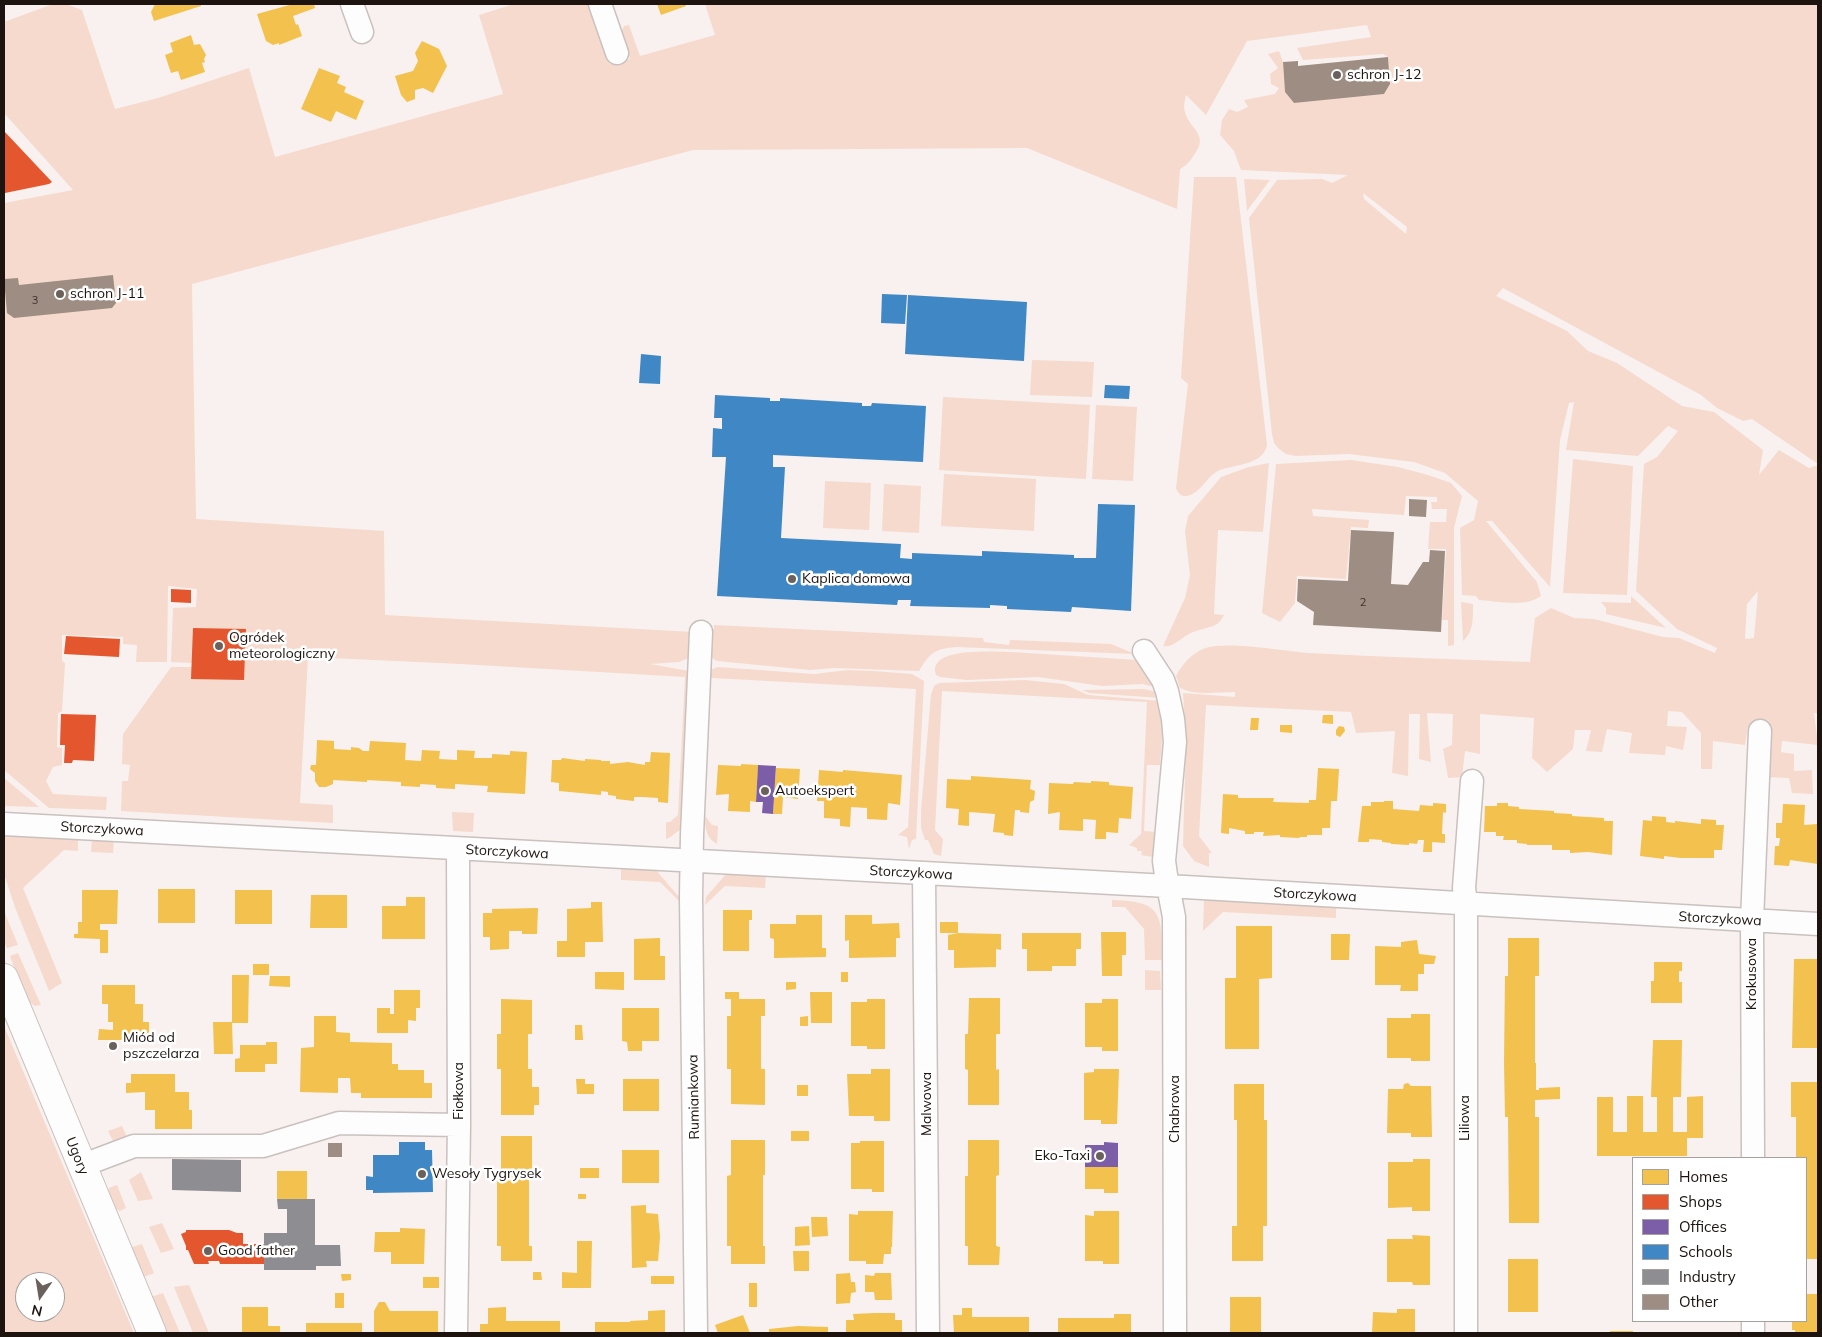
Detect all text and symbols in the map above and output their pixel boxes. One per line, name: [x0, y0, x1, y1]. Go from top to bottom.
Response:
place label: schron J-12: [1347, 67, 1421, 83]
marker: schron J-12: [1331, 69, 1343, 81]
place label: schron J-11: [70, 286, 144, 302]
marker: schron J-11: [54, 288, 66, 300]
house number: 3: [32, 294, 38, 308]
place label: Kaplica domowa: [802, 571, 910, 587]
marker: Kaplica domowa: [786, 573, 798, 585]
house number: 2: [1360, 596, 1366, 610]
place label: Ogródek meteorologiczny: [229, 630, 335, 662]
marker: Ogródek meteorologiczny: [213, 640, 225, 652]
place label: Autoekspert: [775, 783, 854, 799]
marker: Autoekspert: [759, 785, 771, 797]
street label: Storczykowa: [60, 818, 144, 840]
street label: Storczykowa: [465, 841, 549, 863]
street label: Storczykowa: [869, 862, 953, 884]
street label: Storczykowa: [1273, 884, 1357, 906]
street label: Storczykowa: [1678, 908, 1762, 930]
street label: Krokusowa: [1744, 938, 1760, 1010]
place label: Miód od pszczelarza: [123, 1030, 200, 1062]
marker: Miód od pszczelarza: [107, 1040, 119, 1052]
street label: Rumiankowa: [685, 1054, 703, 1140]
street label: Fiołkowa: [451, 1062, 467, 1120]
street label: Malwowa: [919, 1072, 935, 1136]
street label: Chabrowa: [1167, 1075, 1183, 1143]
street label: Liliowa: [1457, 1095, 1473, 1141]
street label: Ugory: [62, 1134, 92, 1178]
place label: Eko-Taxi: [1035, 1148, 1090, 1164]
marker: Eko-Taxi: [1094, 1150, 1106, 1162]
legend: [1632, 1157, 1807, 1322]
place label: Wesoły Tygrysek: [432, 1166, 542, 1182]
text: Homes: [1679, 1167, 1728, 1186]
marker: Wesoły Tygrysek: [416, 1168, 428, 1180]
text: Shops: [1679, 1192, 1722, 1211]
text: Offices: [1679, 1217, 1727, 1236]
text: Schools: [1679, 1242, 1733, 1261]
place label: Good father: [218, 1243, 295, 1259]
marker: Good father: [202, 1245, 214, 1257]
text: Industry: [1679, 1267, 1736, 1286]
north arrow: [15, 1272, 65, 1322]
text: Other: [1679, 1292, 1718, 1311]
text: N: [30, 1301, 44, 1321]

